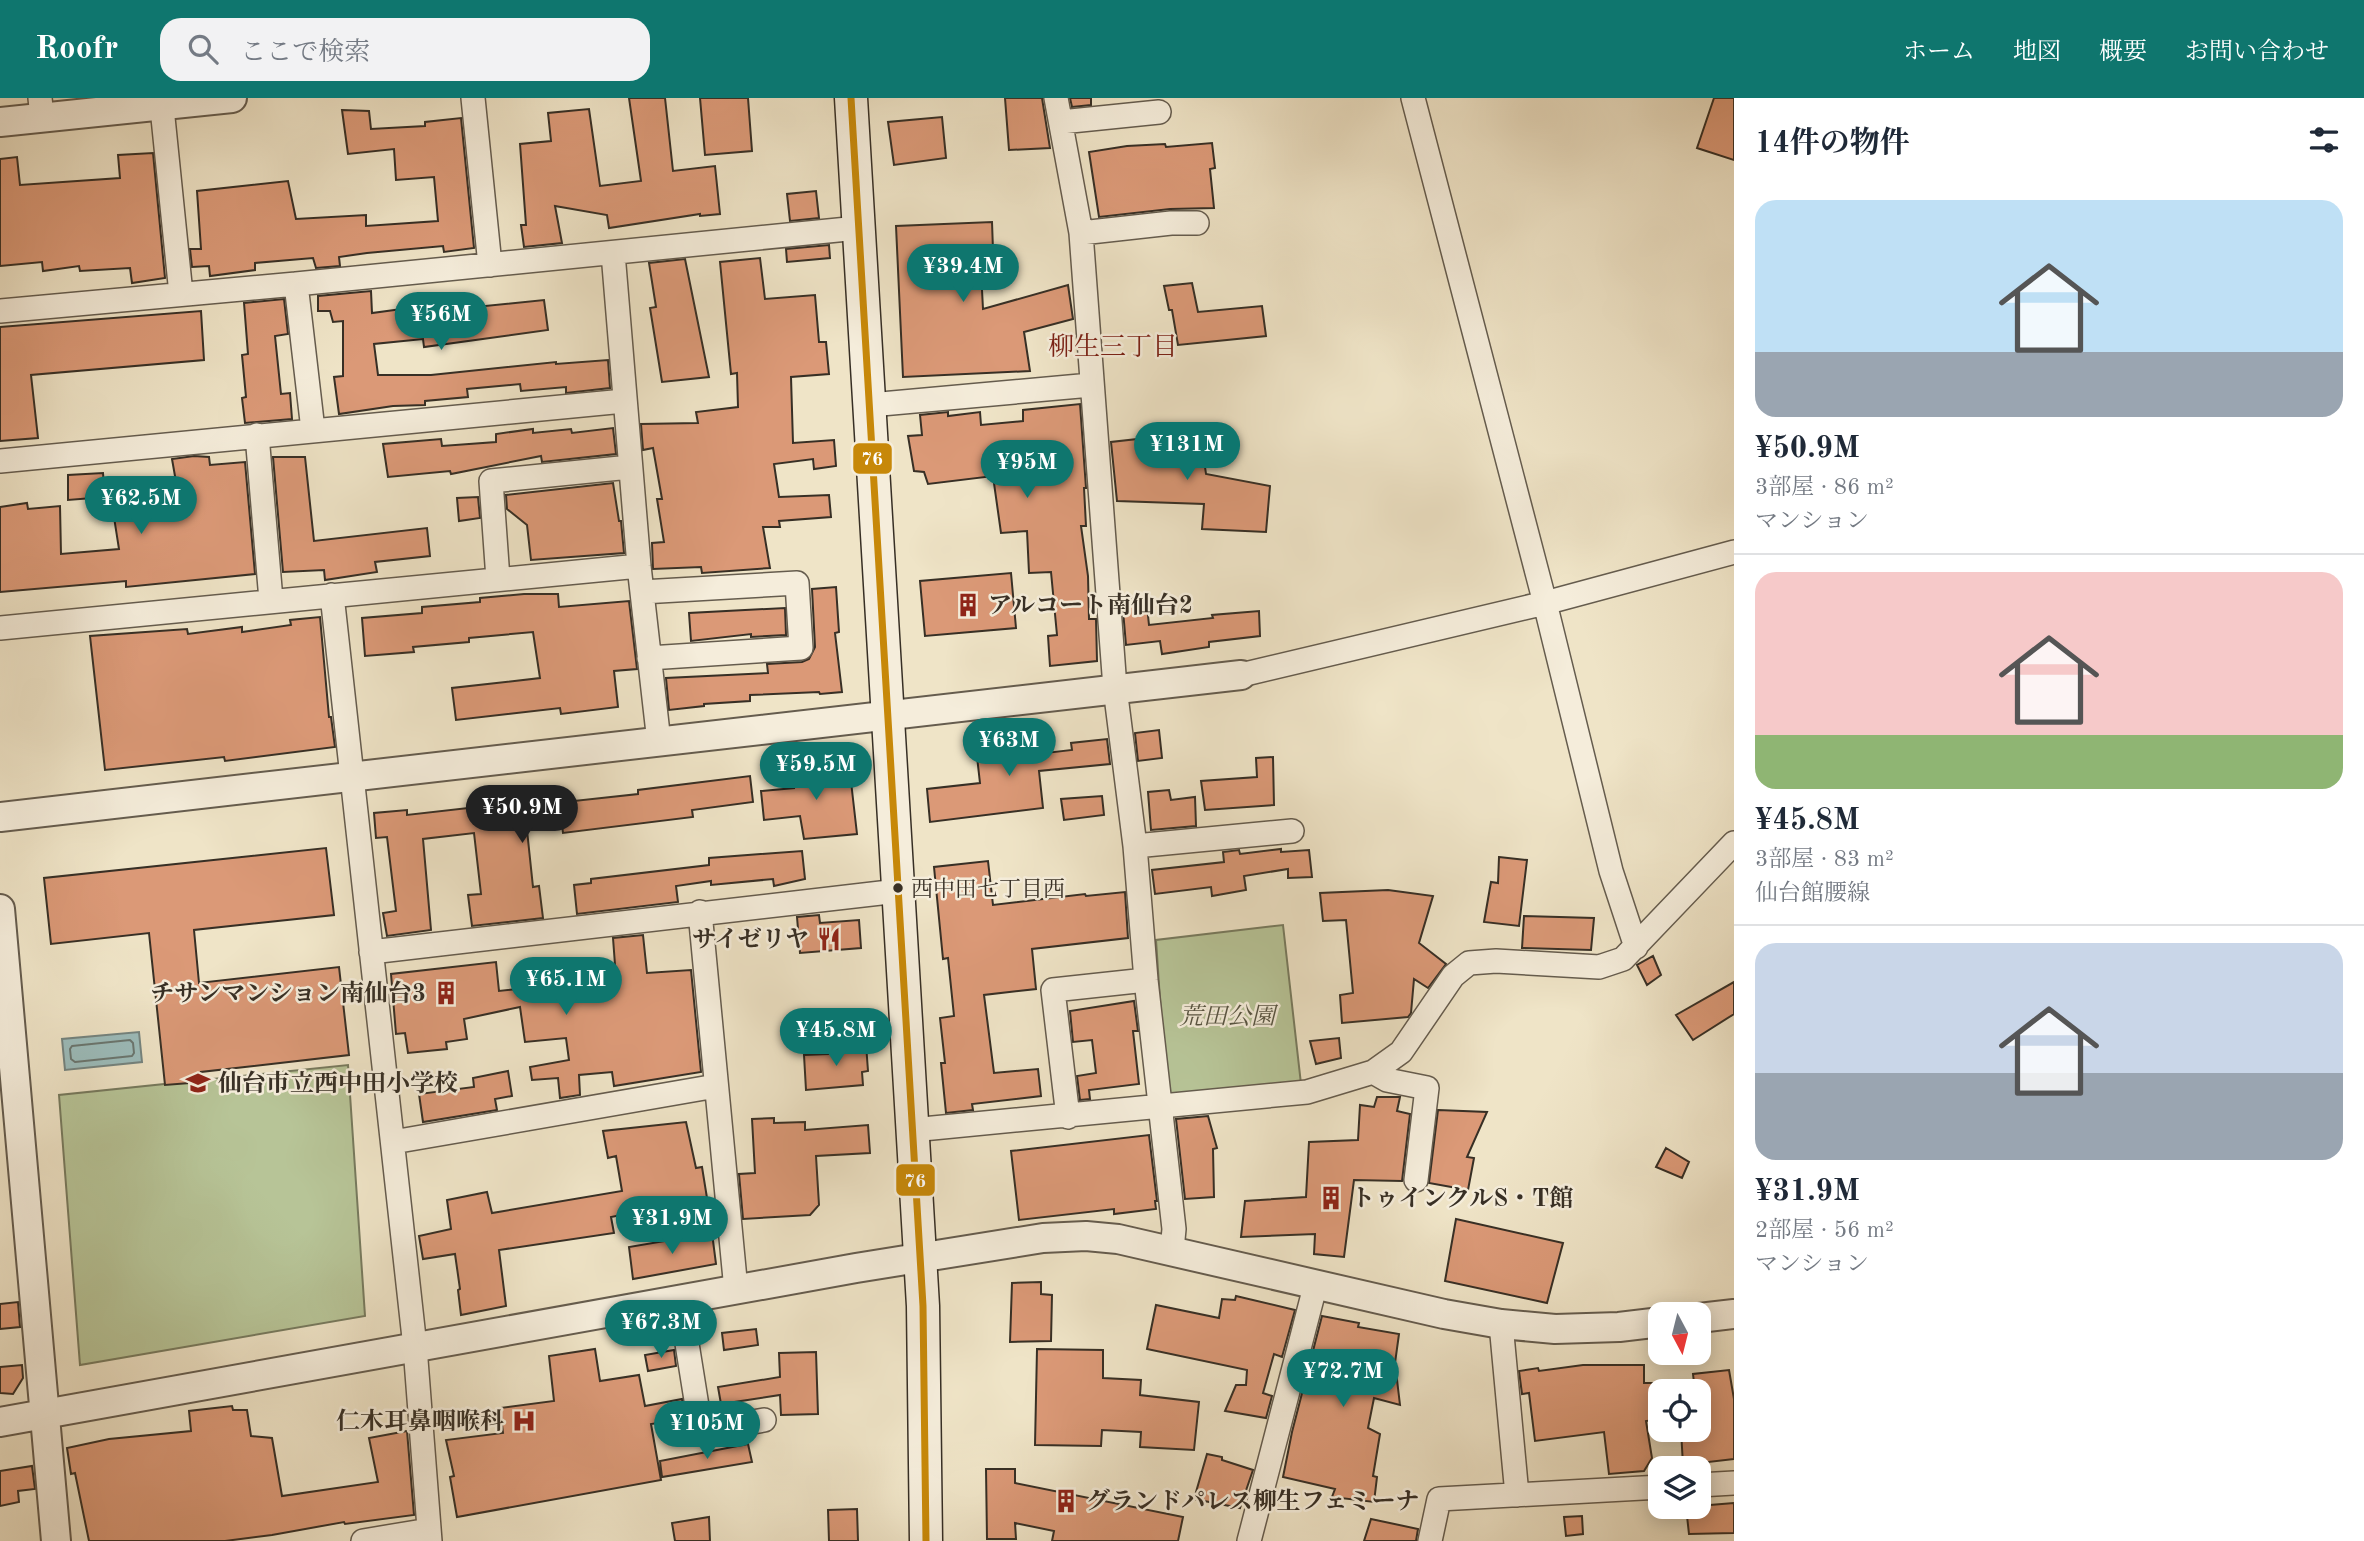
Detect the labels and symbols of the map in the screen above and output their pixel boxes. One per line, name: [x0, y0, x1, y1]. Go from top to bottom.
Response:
pin: ¥39.4M: [906, 244, 1020, 304]
pin: ¥56M: [400, 292, 482, 352]
district label: 柳生三丁目: [1048, 333, 1178, 361]
pin: ¥131M: [1138, 422, 1236, 482]
pin: ¥95M: [986, 440, 1068, 500]
line badge: 76: [852, 442, 893, 475]
text: 76: [861, 451, 883, 470]
pin: ¥62.5M: [84, 476, 198, 536]
building icon: アルコート南仙台2: [954, 591, 982, 619]
place label: アルコート南仙台2: [988, 592, 1193, 619]
pin: ¥63M: [968, 718, 1050, 778]
pin: ¥59.5M: [759, 742, 873, 802]
pin: ¥50.9M: [465, 786, 579, 845]
place label: 西中田七丁目西: [911, 877, 1065, 901]
marker: 西中田七丁目西: [891, 881, 905, 895]
restaurant icon: サイゼリヤ: [815, 925, 843, 953]
place label: サイゼリヤ: [692, 927, 809, 953]
pin: ¥65.1M: [509, 958, 623, 1017]
building icon: チサンマンション南仙台3: [432, 979, 460, 1007]
place label: チサンマンション南仙台3: [150, 980, 426, 1007]
park label: 荒田公園: [1179, 1003, 1279, 1030]
pin: ¥45.8M: [779, 1009, 893, 1068]
school or university icon: 仙台市立西中田小学校: [184, 1069, 212, 1097]
place label: 仙台市立西中田小学校: [218, 1070, 458, 1097]
line badge: 76: [895, 1163, 936, 1197]
text: 76: [904, 1173, 926, 1192]
building icon: トゥインクルS・T館: [1317, 1184, 1345, 1212]
place label: トゥインクルS・T館: [1351, 1185, 1573, 1212]
pin: ¥31.9M: [615, 1196, 729, 1256]
pin: ¥67.3M: [604, 1300, 718, 1360]
north arrow: [1648, 1302, 1712, 1365]
pin: ¥72.7M: [1286, 1350, 1400, 1409]
pin: ¥105M: [658, 1402, 756, 1461]
hospital icon: 仁木耳鼻咽喉科: [510, 1407, 538, 1435]
place label: 仁木耳鼻咽喉科: [336, 1408, 504, 1435]
building icon: グランドパレス柳生フェミーナ: [1052, 1487, 1080, 1515]
place label: グランドパレス柳生フェミーナ: [1086, 1488, 1420, 1515]

